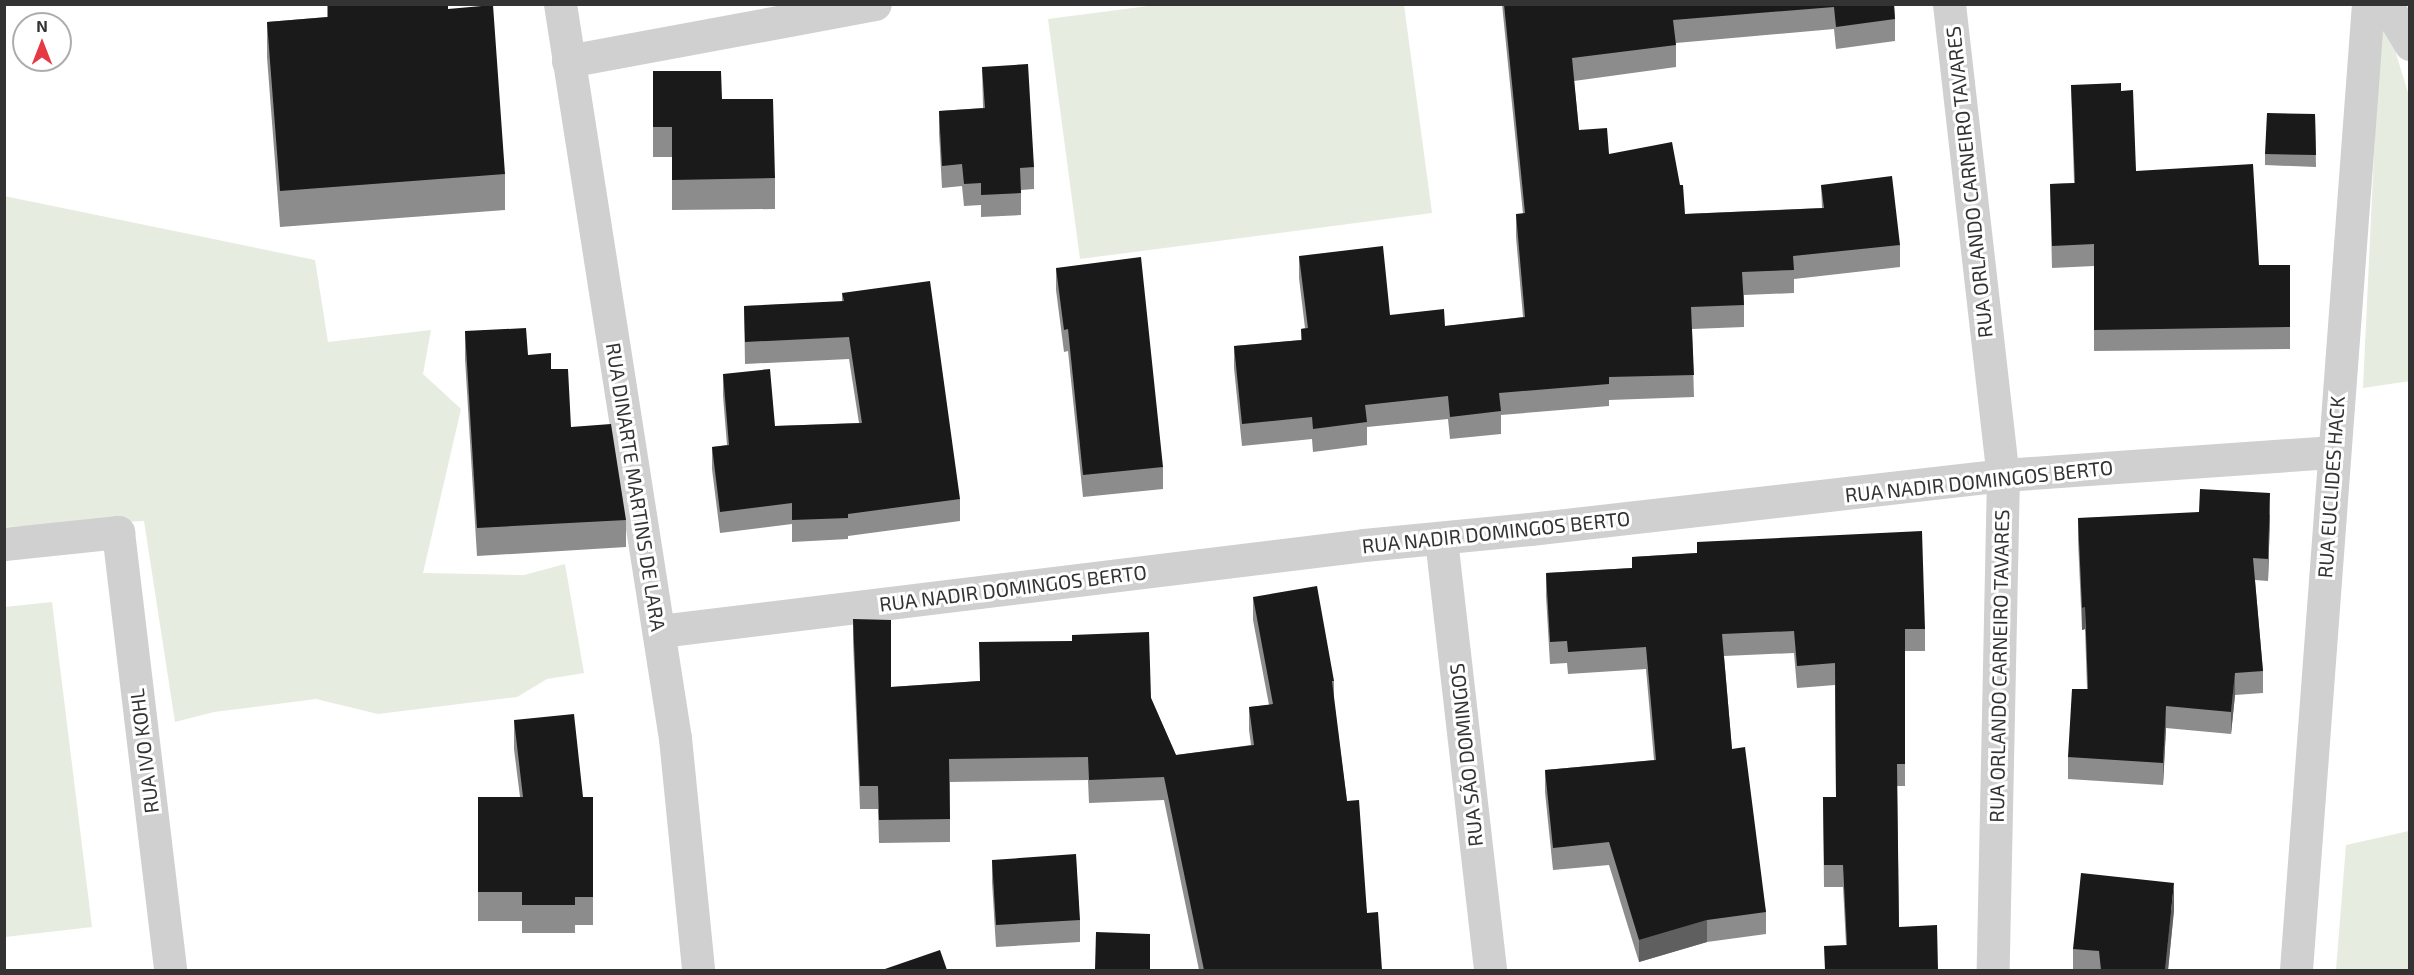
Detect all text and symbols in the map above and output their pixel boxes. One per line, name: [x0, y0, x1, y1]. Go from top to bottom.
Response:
north arrow: [12, 12, 72, 72]
text: N: [36, 16, 48, 35]
street label: RUA ORLANDO CARNEIRO TAVARES: [1941, 25, 1997, 339]
street label: RUA DINARTE MARTINS DE LARA: [601, 341, 671, 633]
street label: RUA EUCLIDES HACK: [2313, 395, 2349, 579]
street label: RUA NADIR DOMINGOS BERTO: [1844, 455, 2114, 507]
street label: RUA NADIR DOMINGOS BERTO: [1361, 506, 1631, 558]
street label: RUA ORLANDO CARNEIRO TAVARES: [1984, 509, 2014, 823]
street label: RUA NADIR DOMINGOS BERTO: [878, 560, 1148, 616]
street label: RUA SÃO DOMINGOS: [1444, 662, 1488, 848]
street label: RUA IVO KOHL: [124, 687, 164, 815]

